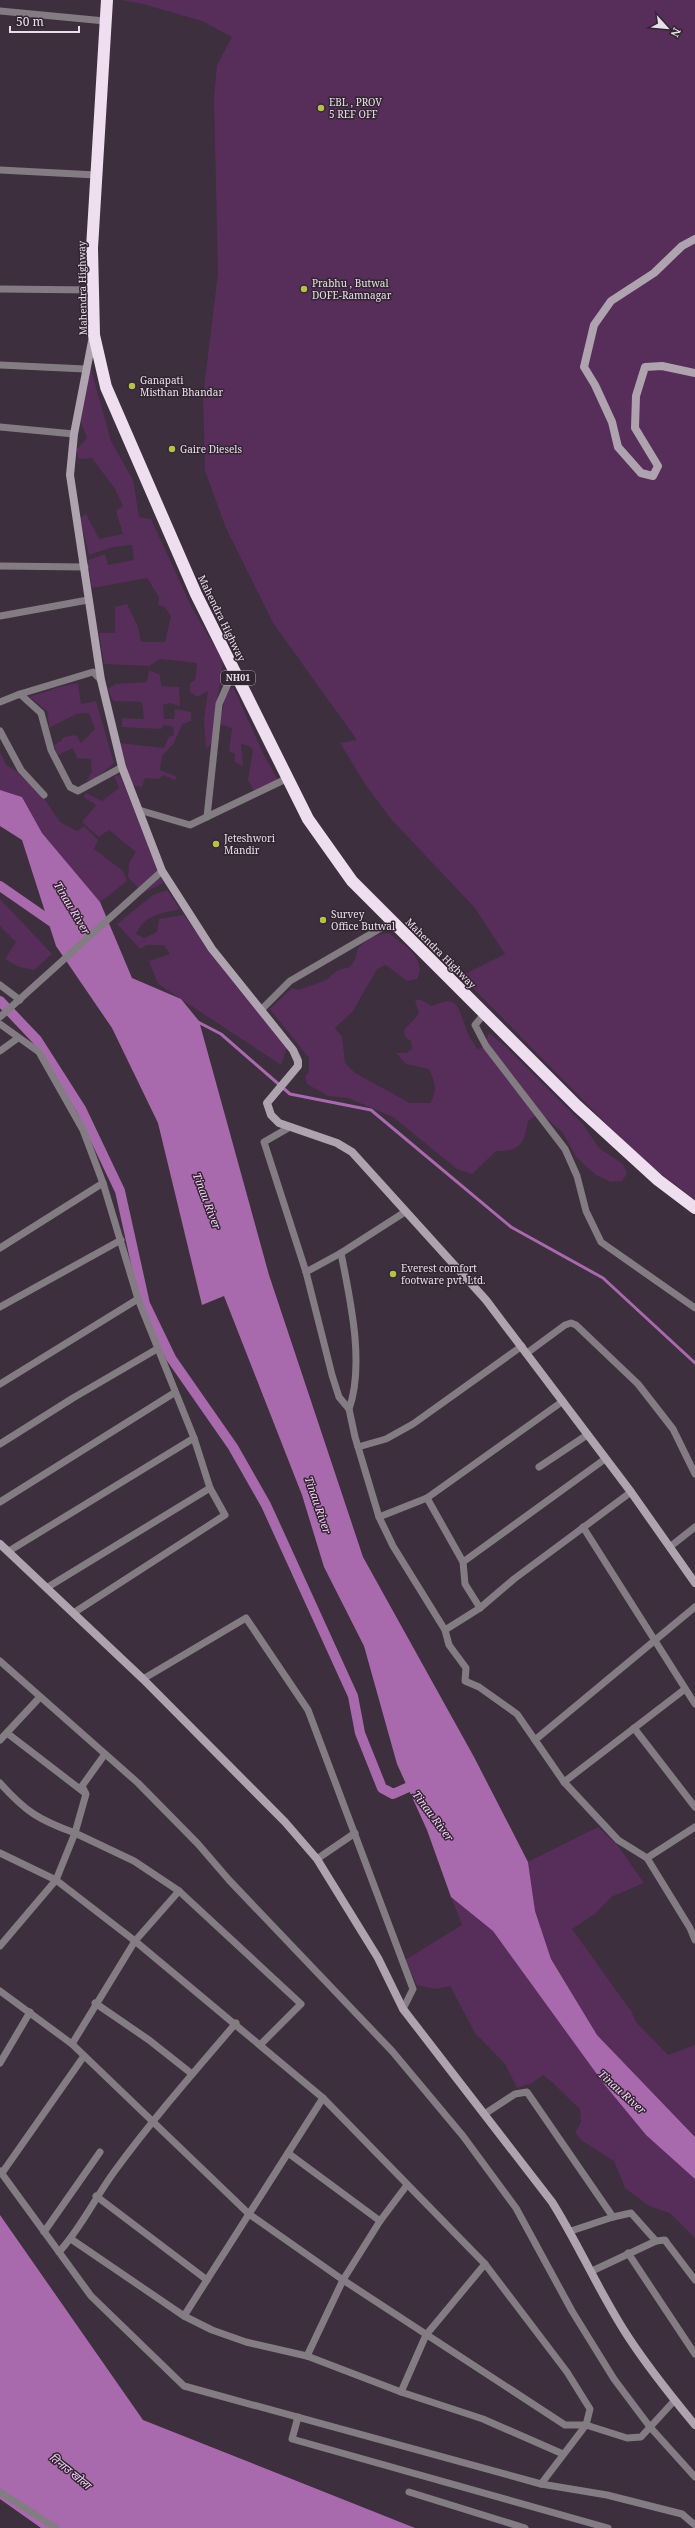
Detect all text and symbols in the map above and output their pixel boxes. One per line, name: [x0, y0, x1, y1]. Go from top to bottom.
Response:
scale bar: [10, 8, 79, 34]
north arrow: [647, 8, 687, 48]
text: 50 m: [16, 13, 44, 30]
text: N: [668, 25, 685, 40]
place label: EBL , PROV 5 REF OFF: [329, 95, 382, 121]
marker: EBL , PROV 5 REF OFF: [316, 103, 326, 113]
street label: Mahendra Highway: [74, 240, 90, 335]
place label: Prabhu , Butwal DOFE-Ramnagar: [312, 276, 392, 302]
marker: Prabhu , Butwal DOFE-Ramnagar: [299, 284, 309, 294]
place label: Ganapati Misthan Bhandar: [140, 373, 223, 399]
marker: Ganapati Misthan Bhandar: [127, 381, 137, 391]
place label: Gaire Diesels: [180, 442, 242, 456]
marker: Gaire Diesels: [167, 444, 177, 454]
street label: Mahendra Highway: [195, 572, 249, 664]
road number: NH01: [221, 671, 255, 685]
place label: Jeteshwori Mandir: [223, 831, 276, 857]
marker: Jeteshwori Mandir: [211, 839, 221, 849]
water label: Tinau River: [51, 878, 95, 938]
place label: Survey Office Butwal: [331, 907, 395, 933]
marker: Survey Office Butwal: [318, 915, 328, 925]
street label: Mahendra Highway: [403, 915, 480, 992]
water label: Tinau River: [190, 1170, 225, 1232]
place label: Everest comfort footware pvt. Ltd.: [401, 1261, 486, 1287]
marker: Everest comfort footware pvt. Ltd.: [388, 1269, 398, 1279]
water label: Tinau River: [302, 1474, 336, 1536]
water label: Tinau River: [409, 1787, 458, 1845]
water label: Tinau River: [595, 2066, 650, 2118]
water label: तिनाउ खोला: [47, 2449, 96, 2493]

